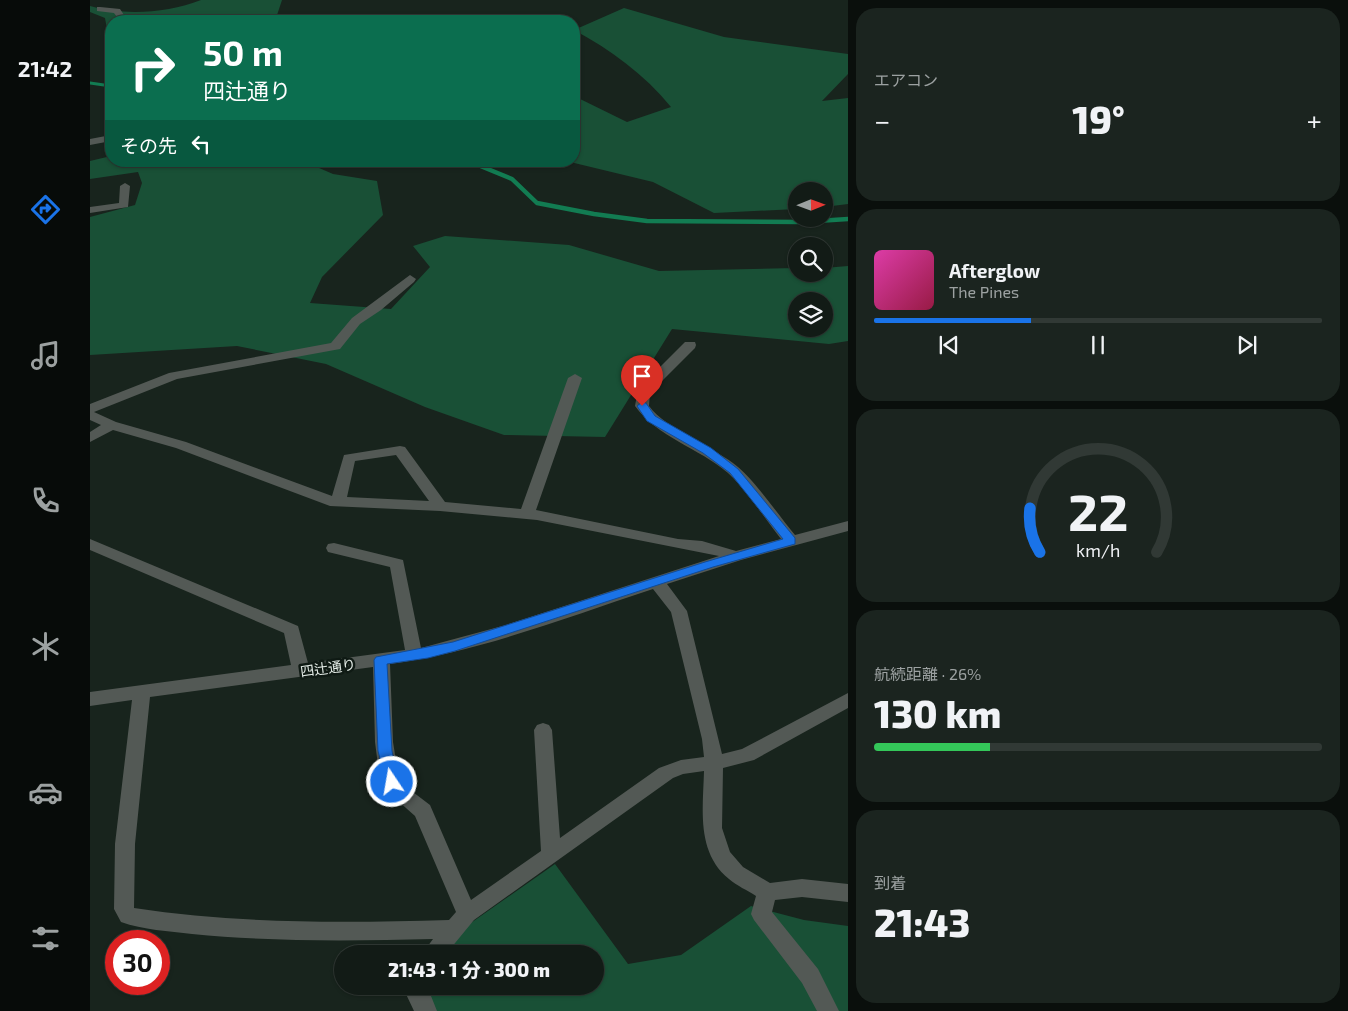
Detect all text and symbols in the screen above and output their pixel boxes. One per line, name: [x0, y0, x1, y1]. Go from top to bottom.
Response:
text: 50 m: [203, 31, 283, 73]
icon: right: [120, 35, 185, 100]
text: 21:42: [18, 55, 72, 81]
text: エアコン: [874, 70, 938, 89]
text: 四辻通り: [203, 77, 291, 103]
text: 19°: [1072, 96, 1125, 142]
text: −: [874, 103, 890, 137]
text: +: [1307, 103, 1322, 137]
icon: left: [187, 130, 215, 158]
text: その先: [120, 134, 177, 157]
north arrow: [788, 182, 832, 228]
map controls: [788, 182, 833, 337]
icon: directions: [28, 192, 63, 227]
button: search: [788, 237, 833, 282]
text: Afterglow: [949, 259, 1040, 282]
text: The Pines: [949, 282, 1019, 301]
button: layers: [788, 292, 833, 337]
icon: previous: [935, 331, 963, 359]
icon: pause: [1084, 331, 1112, 359]
icon: next: [1233, 331, 1261, 359]
icon: music: [28, 338, 63, 373]
pin: [621, 355, 663, 406]
icon: arrive: [628, 362, 656, 390]
text: 22: [1068, 479, 1128, 541]
icon: phone: [28, 483, 63, 518]
text: km/h: [1076, 539, 1120, 561]
icon: climate: [28, 629, 63, 664]
street label: 四辻通り: [299, 655, 357, 680]
text: 航続距離 · 26%: [874, 664, 981, 683]
text: 130 km: [874, 690, 1001, 736]
position arrow: [365, 755, 417, 807]
icon: car: [28, 775, 63, 810]
text: 到着: [874, 873, 906, 892]
text: 21:43: [874, 899, 970, 945]
icon: filters: [28, 921, 63, 956]
speed limit sign: 30: [105, 930, 170, 995]
text: 21:43 · 1 分 · 300 m: [388, 958, 550, 981]

